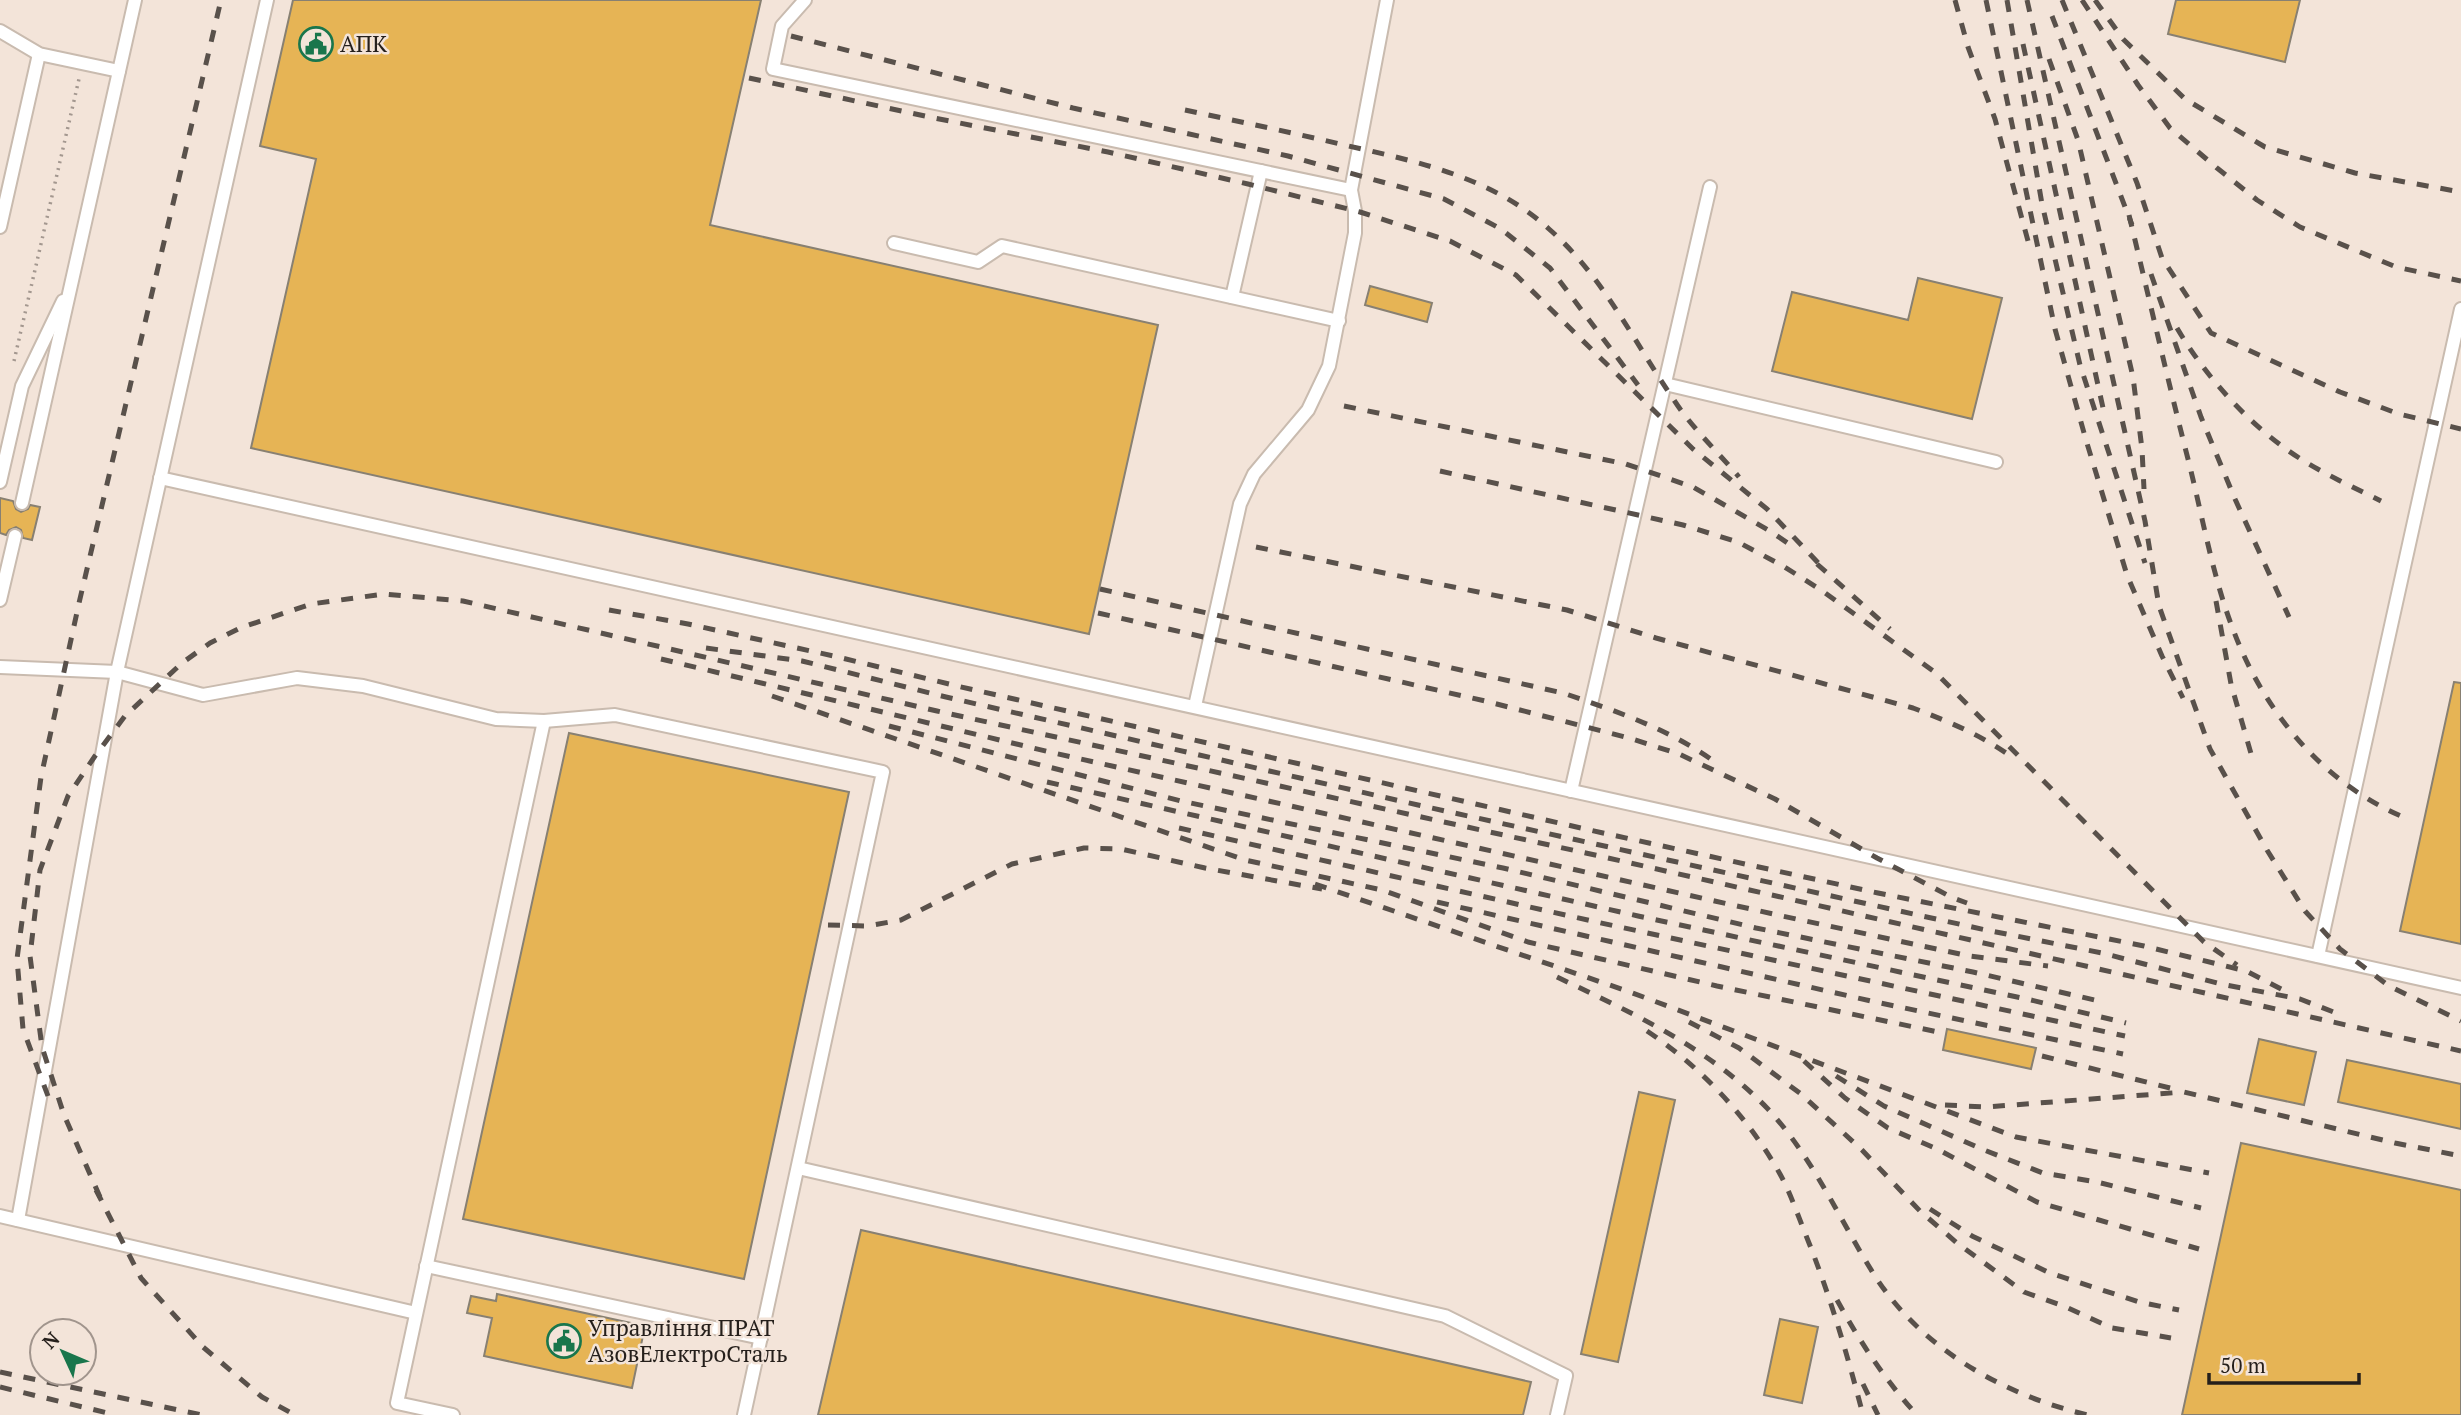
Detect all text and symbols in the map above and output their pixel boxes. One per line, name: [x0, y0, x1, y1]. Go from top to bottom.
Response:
public building icon: АПК: [297, 25, 335, 63]
place label: АПК: [340, 28, 387, 59]
place label: Управління ПРАТ АзовЕлектроСталь: [588, 1312, 788, 1369]
north arrow: [28, 1317, 98, 1387]
public building icon: Управління ПРАТ АзовЕлектроСталь: [545, 1322, 583, 1360]
text: N: [36, 1326, 65, 1354]
scale bar: [2209, 1342, 2360, 1386]
text: 50 m: [2220, 1351, 2266, 1379]

